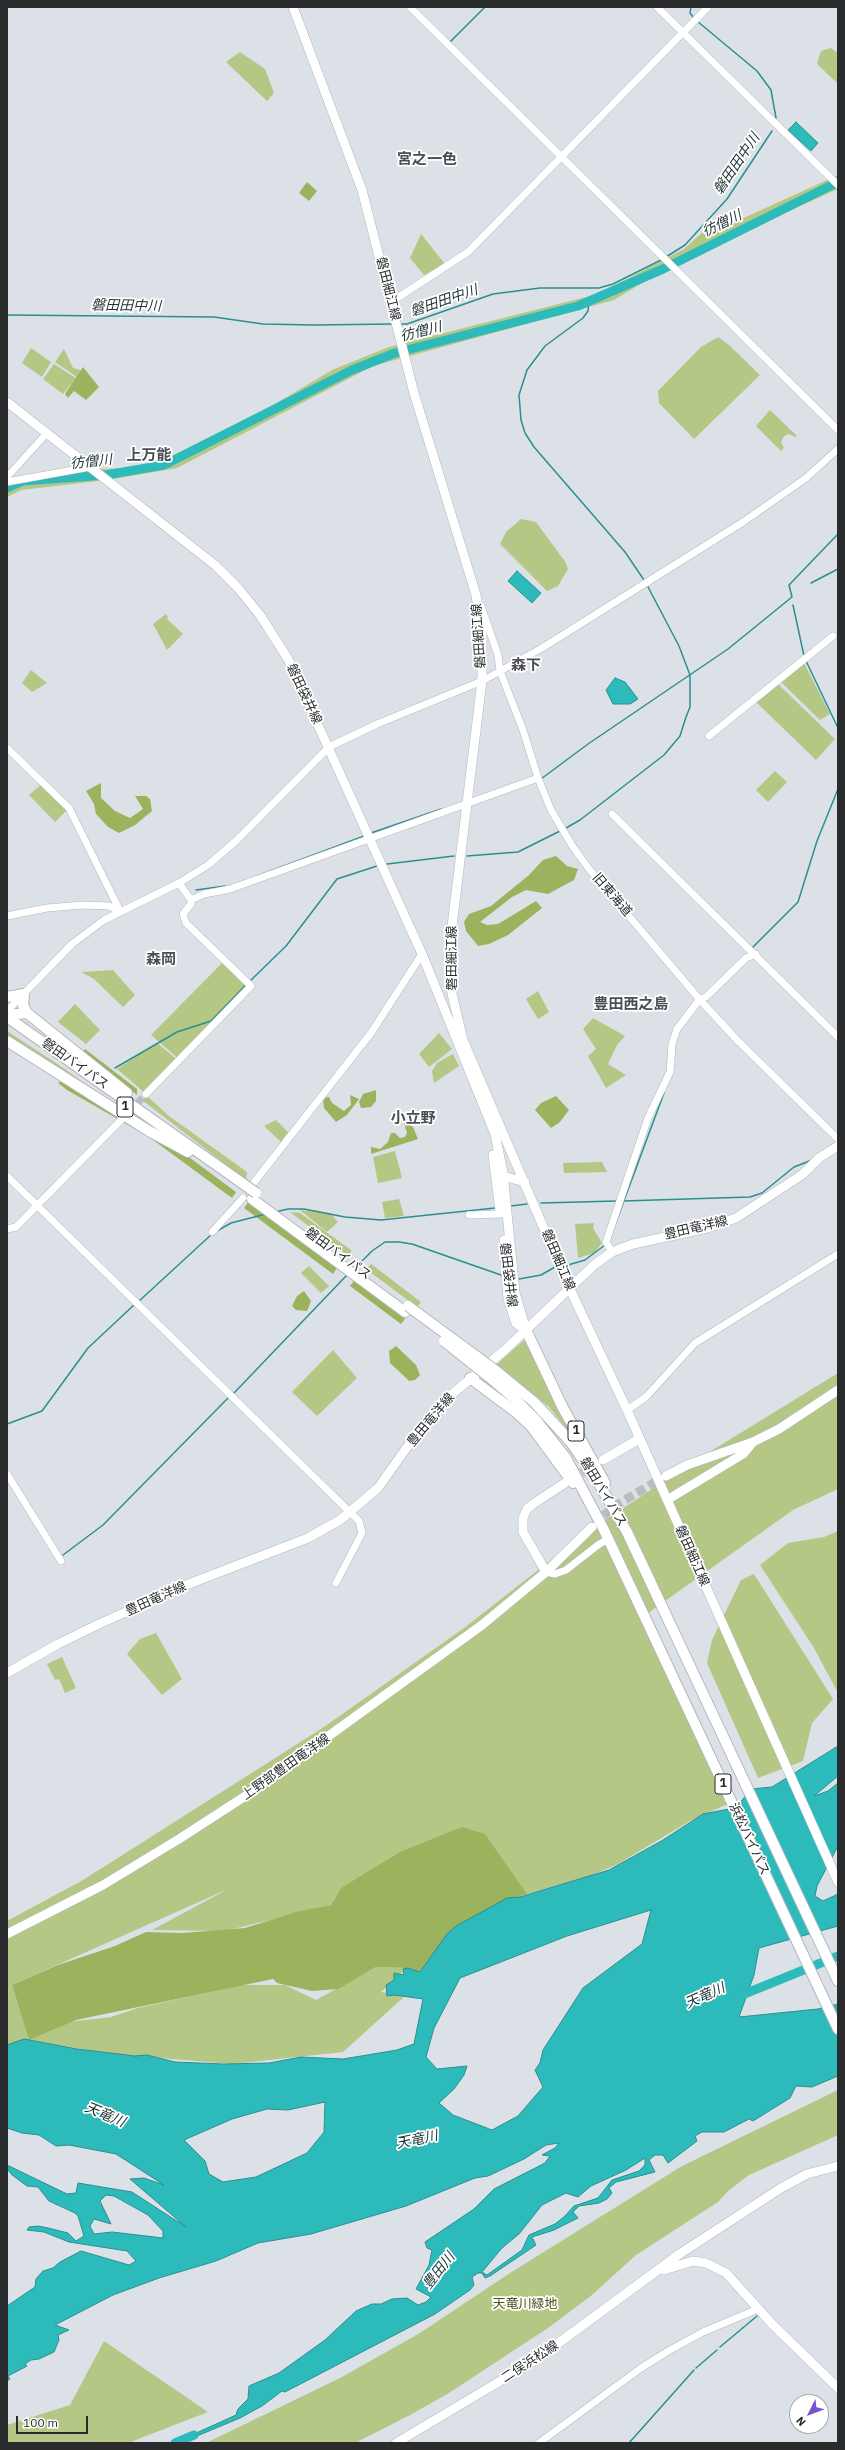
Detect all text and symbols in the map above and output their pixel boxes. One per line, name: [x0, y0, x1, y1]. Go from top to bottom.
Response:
water label: 磐田田中川: [710, 130, 764, 198]
district label: 宮之一色: [397, 151, 457, 169]
water label: 彷僧川: [699, 207, 745, 241]
street label: 磐田細江線: [373, 256, 403, 322]
water label: 磐田田中川: [408, 282, 480, 320]
water label: 磐田田中川: [91, 297, 161, 315]
water label: 彷僧川: [399, 319, 443, 345]
district label: 上万能: [127, 447, 171, 465]
water label: 彷僧川: [69, 451, 113, 473]
street label: 磐田細江線: [469, 603, 489, 669]
district label: 森下: [511, 657, 541, 675]
street label: 磐田袋井線: [283, 661, 325, 727]
street label: 旧東海道: [589, 870, 635, 920]
street label: 磐田細江線: [444, 926, 460, 990]
district label: 森岡: [146, 951, 176, 969]
district label: 豊田西之島: [594, 996, 668, 1014]
street label: 磐田バイパス: [39, 1035, 111, 1093]
road number: 1: [117, 1097, 133, 1117]
district label: 小立野: [391, 1110, 435, 1128]
street label: 豊田竜洋線: [663, 1213, 729, 1243]
street label: 磐田バイパス: [302, 1225, 374, 1283]
street label: 磐田細江線: [538, 1227, 578, 1293]
street label: 磐田袋井線: [496, 1242, 520, 1308]
street label: 豊田竜洋線: [404, 1390, 458, 1450]
road number: 1: [568, 1421, 584, 1441]
street label: 磐田バイパス: [576, 1455, 630, 1529]
street label: 磐田細江線: [672, 1523, 712, 1589]
street label: 豊田竜洋線: [123, 1579, 189, 1619]
street label: 上野部豊田竜洋線: [239, 1731, 333, 1803]
road number: 1: [715, 1774, 731, 1794]
street label: 浜松バイパス: [725, 1800, 773, 1878]
water label: 天竜川: [682, 1980, 728, 2012]
water label: 天竜川: [82, 2099, 128, 2131]
water label: 天竜川: [395, 2127, 439, 2153]
water label: 豊田川: [419, 2249, 459, 2293]
park label: 天竜川緑地: [493, 2296, 557, 2312]
street label: 二俣浜松線: [498, 2338, 562, 2386]
north arrow: [789, 2394, 829, 2434]
scale bar: [18, 2408, 90, 2434]
text: N: [793, 2414, 809, 2429]
text: 100 m: [23, 2415, 58, 2430]

